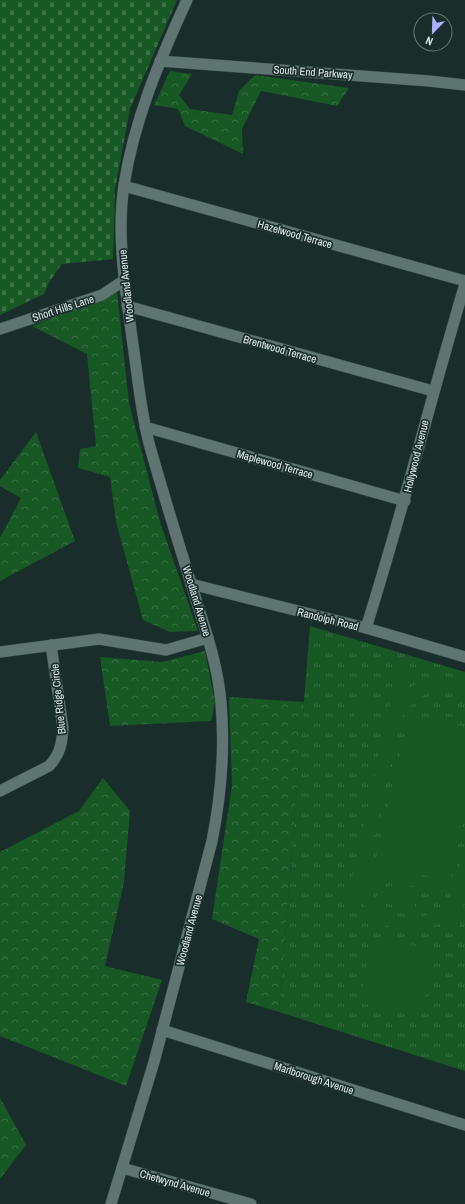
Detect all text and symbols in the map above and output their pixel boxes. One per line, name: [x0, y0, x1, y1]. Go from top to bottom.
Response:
north arrow: [413, 12, 453, 52]
text: N: [423, 33, 435, 49]
street label: South End Parkway: [273, 62, 353, 82]
street label: Hazelwood Terrace: [256, 217, 334, 251]
street label: Woodland Avenue: [115, 249, 137, 323]
street label: Short Hills Lane: [30, 291, 96, 325]
street label: Brentwood Terrace: [242, 332, 318, 366]
street label: Hollywood Avenue: [400, 418, 432, 494]
street label: Maplewood Terrace: [235, 446, 315, 482]
street label: Woodland Avenue: [180, 564, 214, 638]
street label: Randolph Road: [296, 605, 360, 633]
street label: Blue Ridge Circle: [47, 663, 69, 735]
street label: Woodland Avenue: [173, 893, 205, 967]
street label: Marlborough Avenue: [272, 1059, 356, 1097]
street label: Chetwynd Avenue: [138, 1166, 212, 1200]

